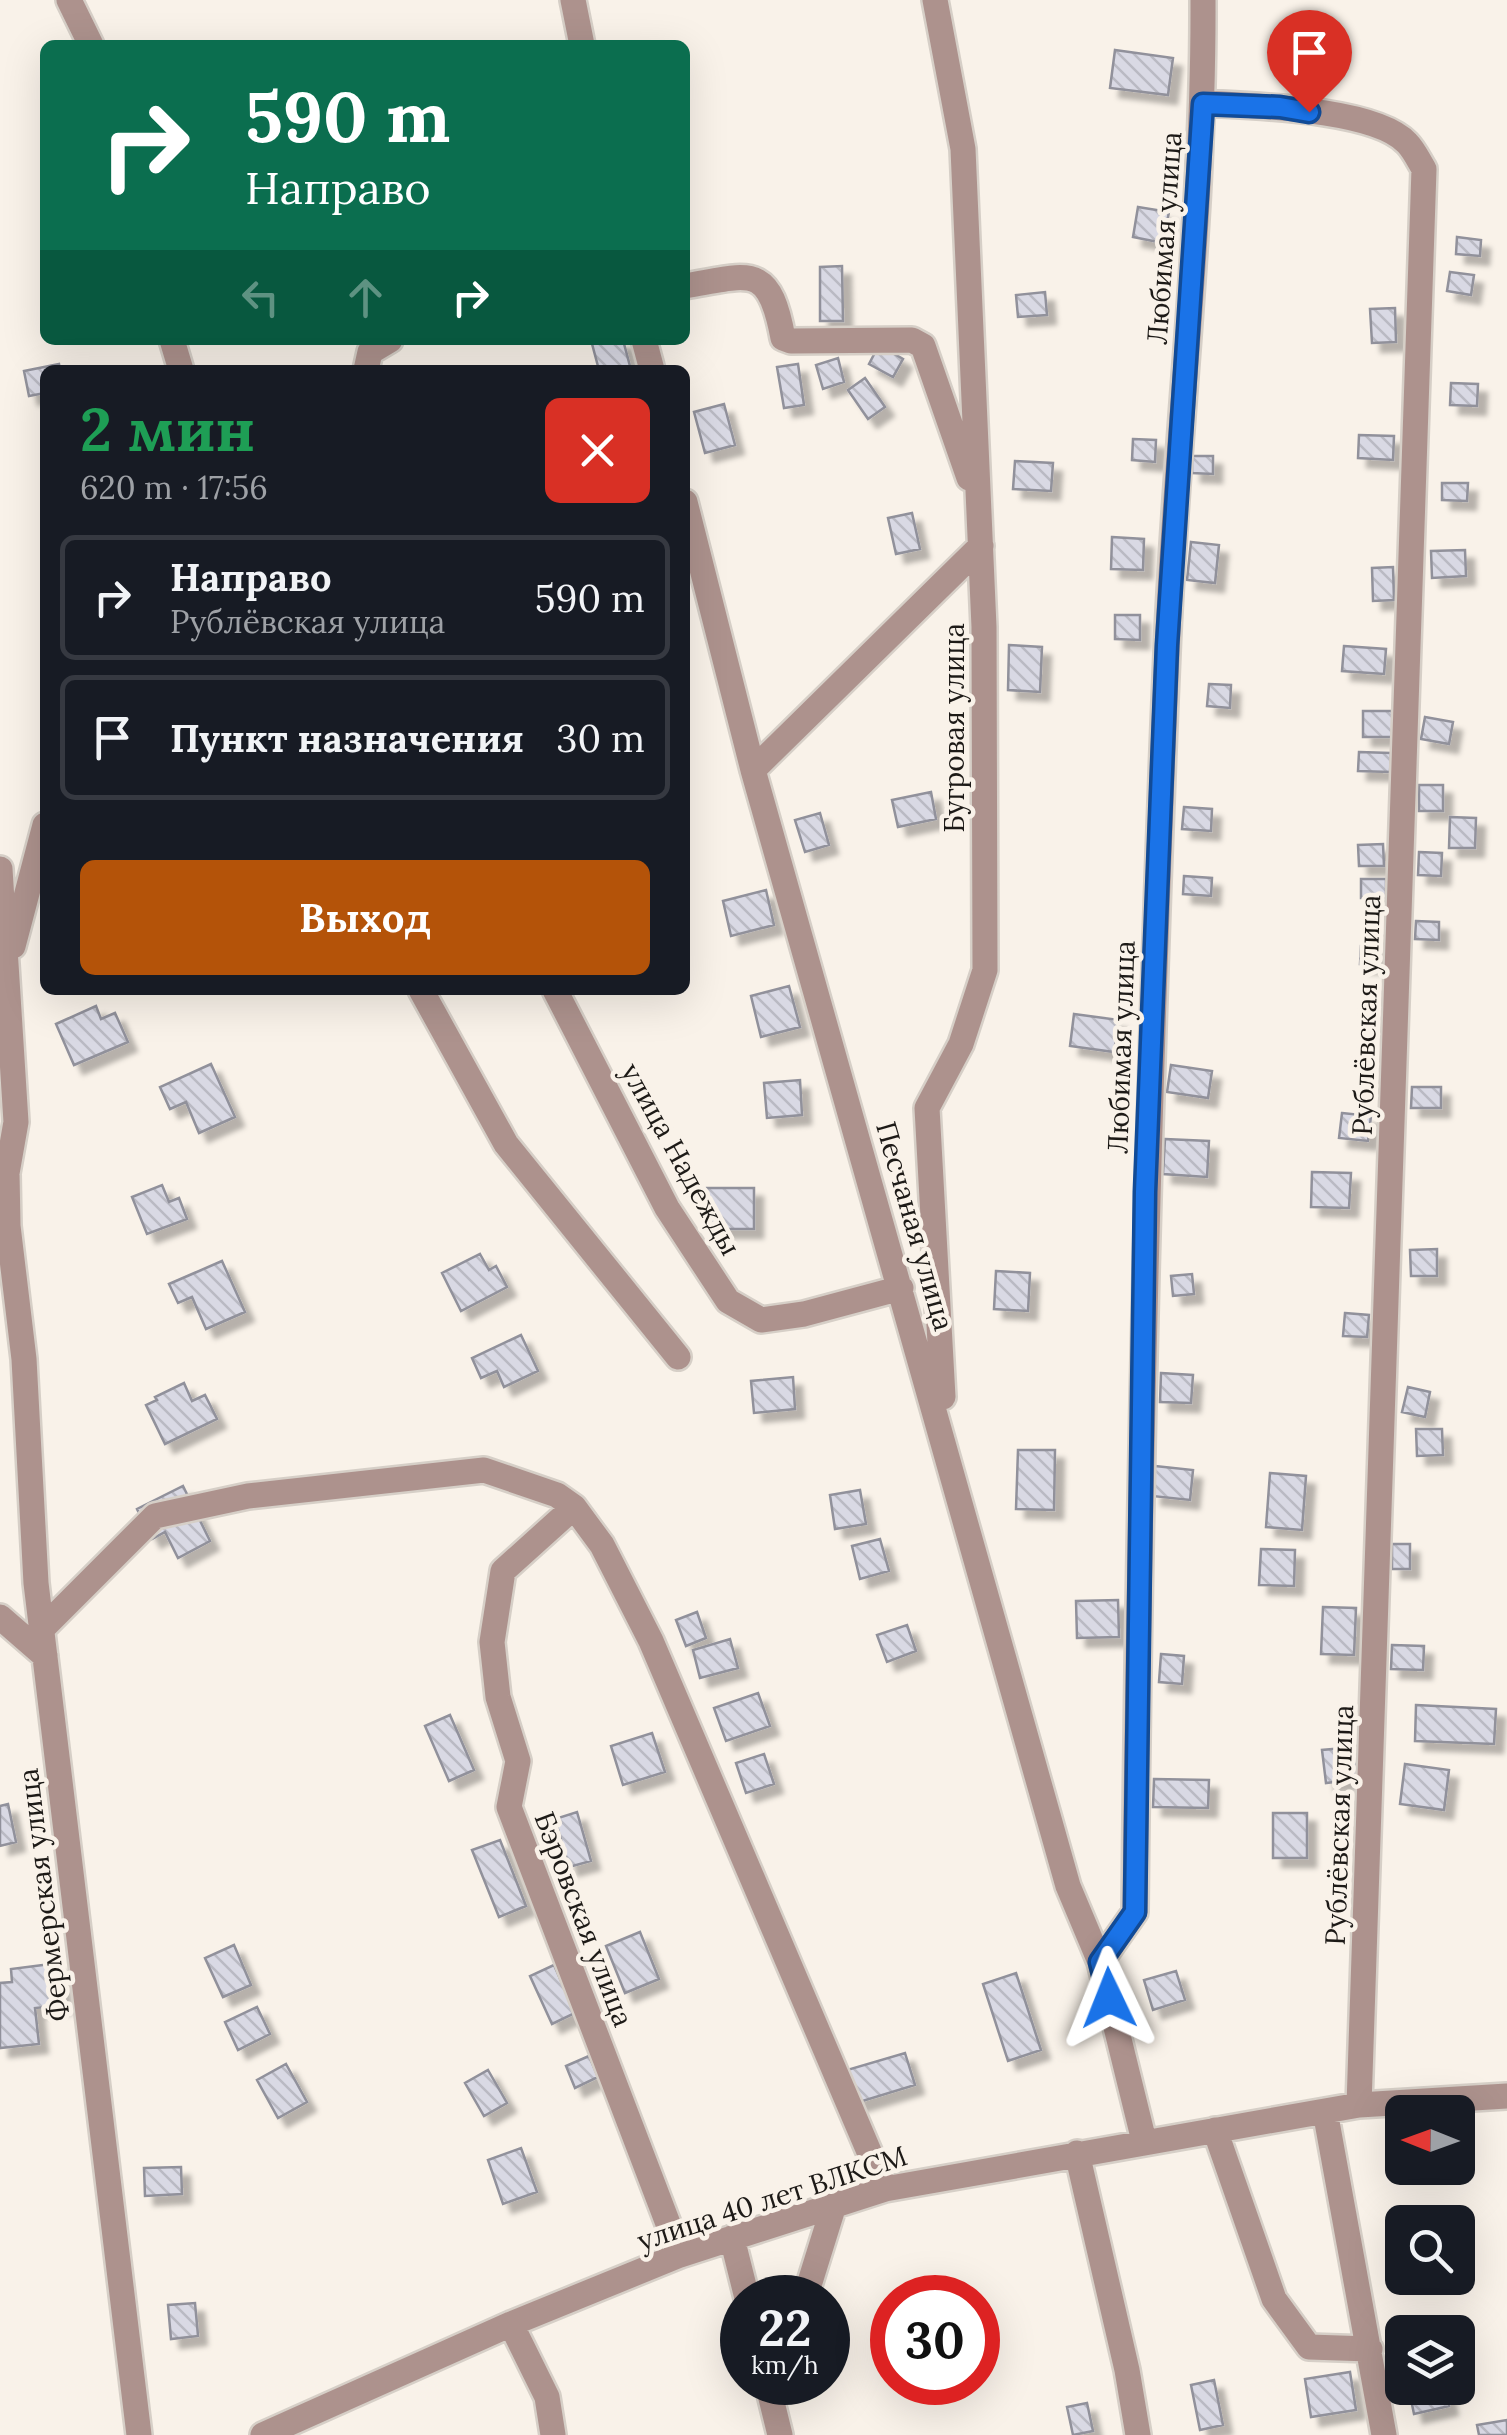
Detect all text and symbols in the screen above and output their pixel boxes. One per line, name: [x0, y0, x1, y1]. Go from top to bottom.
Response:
pin: [1267, 10, 1352, 113]
icon: arrive: [1282, 25, 1337, 80]
text: 590 m: [245, 72, 450, 161]
icon: right: [80, 80, 210, 210]
street label: Любимая улица: [1139, 130, 1189, 346]
text: Направо: [245, 159, 431, 216]
icon: left: [233, 270, 288, 325]
icon: ahead: [338, 270, 393, 325]
icon: right: [443, 270, 498, 325]
text: 2 мин: [80, 391, 255, 467]
button: close: [545, 398, 650, 503]
text: 620 m · 17:56: [80, 467, 268, 508]
text: Направо: [170, 553, 332, 601]
icon: right: [85, 570, 140, 625]
text: 590 m: [535, 574, 645, 622]
text: Рублёвская улица: [170, 601, 445, 642]
street label: Бугровая улица: [936, 623, 972, 833]
icon: arrive: [85, 710, 140, 765]
text: Пункт назначения: [170, 714, 524, 762]
text: 30 m: [556, 714, 645, 762]
button: Выход: [80, 860, 650, 975]
street label: Рублёвская улица: [1344, 894, 1388, 1136]
street label: Любимая улица: [1099, 940, 1143, 1154]
street label: улица Надежды: [613, 1056, 749, 1262]
street label: Песчаная улица: [868, 1117, 962, 1335]
street label: Рублёвская улица: [1317, 1704, 1361, 1946]
street label: Фермерская улица: [10, 1766, 76, 2024]
street label: Бэровская улица: [526, 1806, 642, 2032]
position arrow: [1057, 1946, 1161, 2050]
north arrow: [1385, 2095, 1475, 2185]
map controls: [1385, 2095, 1475, 2405]
street label: улица 40 лет ВЛКСМ: [633, 2137, 911, 2259]
button: search: [1385, 2205, 1475, 2295]
speed limit sign: 30: [870, 2275, 1000, 2405]
text: 22: [758, 2296, 812, 2360]
button: layers: [1385, 2315, 1475, 2405]
text: km/h: [751, 2349, 819, 2381]

